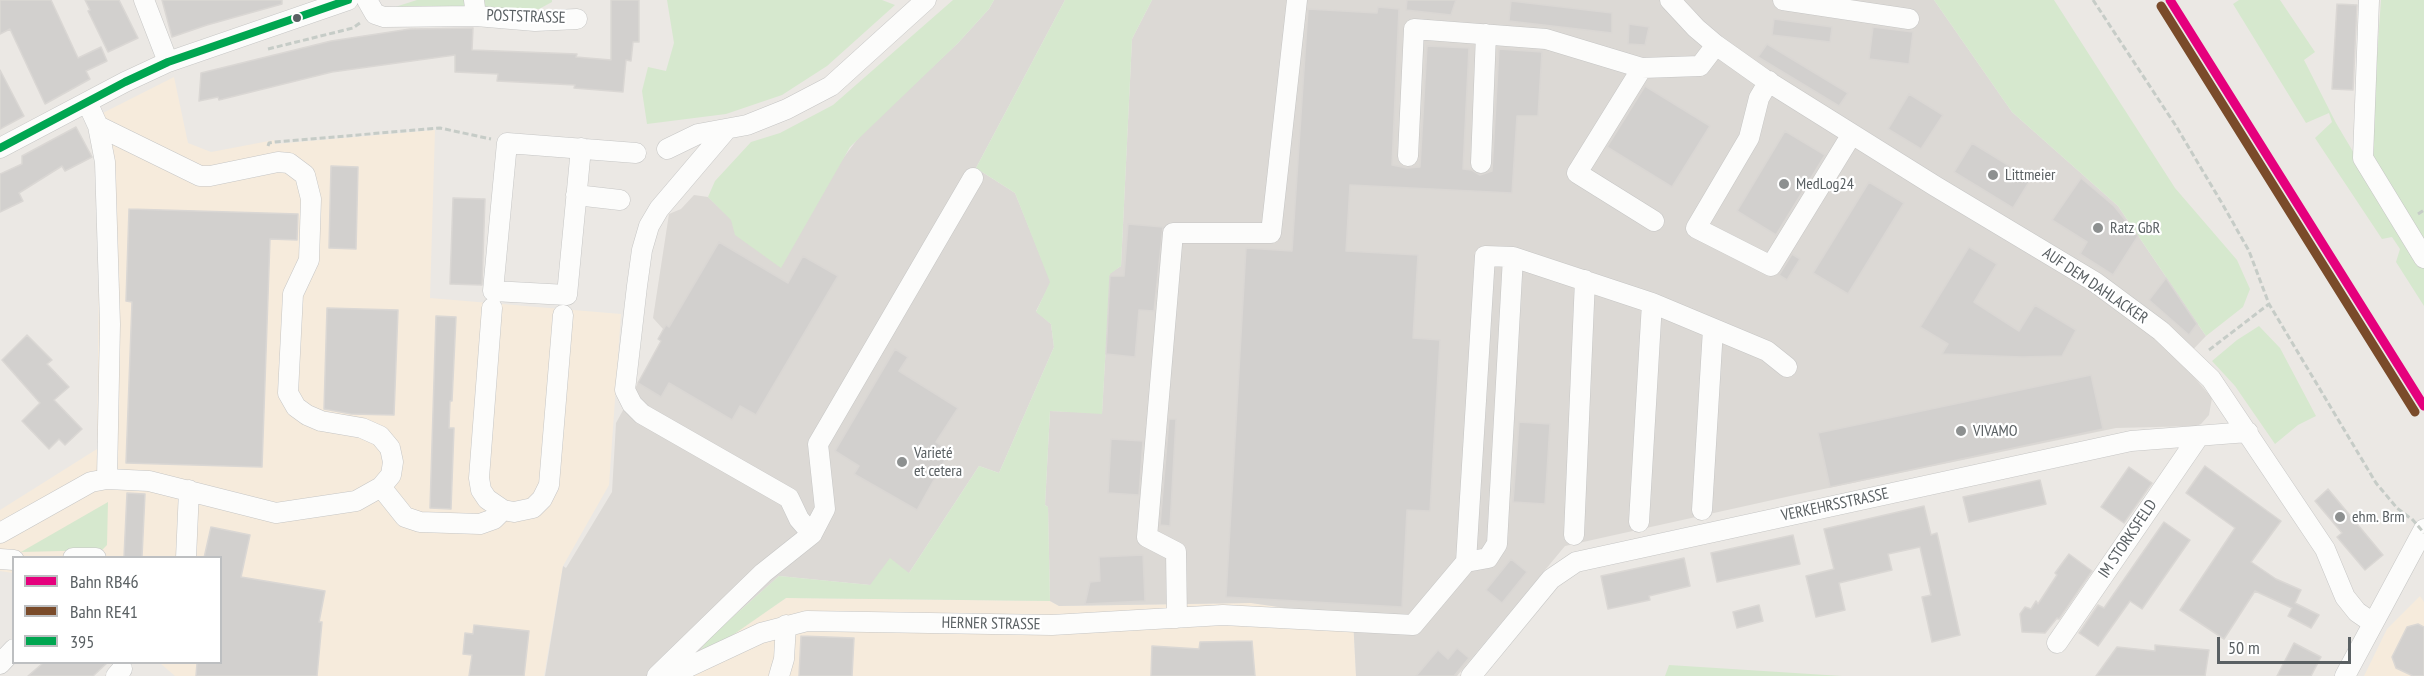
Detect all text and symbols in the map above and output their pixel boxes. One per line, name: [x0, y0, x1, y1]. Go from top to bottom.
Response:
street label: POSTSTRASSE: [486, 6, 566, 28]
unlabelled marker: [291, 12, 303, 24]
place label: Littmeier: [2005, 165, 2055, 185]
marker: Littmeier: [1986, 168, 2000, 182]
place label: MedLog24: [1796, 174, 1854, 194]
marker: MedLog24: [1777, 177, 1791, 191]
place label: Ratz GbR: [2110, 218, 2160, 238]
marker: Ratz GbR: [2091, 221, 2105, 235]
street label: AUF DEM DAHLACKER: [2039, 244, 2151, 328]
place label: VIVAMO: [1973, 421, 2017, 441]
marker: VIVAMO: [1954, 424, 1968, 438]
place label: Varieté et cetera: [914, 443, 962, 481]
marker: Varieté et cetera: [895, 455, 909, 469]
street label: VERKEHRSSTRASSE: [1780, 484, 1890, 526]
street label: IM STORKSFELD: [2095, 496, 2161, 582]
place label: ehm. Brm: [2352, 507, 2405, 527]
marker: ehm. Brm: [2333, 510, 2347, 524]
legend: [12, 556, 222, 664]
text: Bahn RB46: [70, 570, 139, 593]
text: Bahn RE41: [70, 600, 138, 623]
street label: HERNER STRASSE: [941, 614, 1041, 634]
scale bar: [2220, 625, 2354, 663]
text: 395: [70, 630, 94, 653]
text: 50 m: [2228, 636, 2260, 659]

